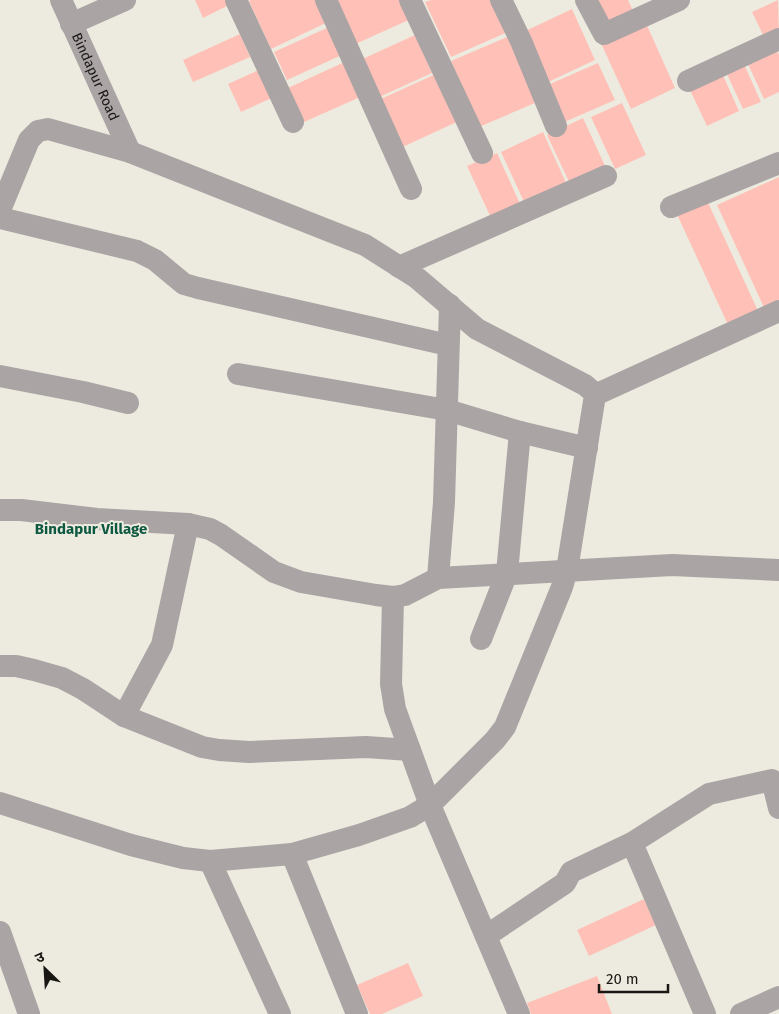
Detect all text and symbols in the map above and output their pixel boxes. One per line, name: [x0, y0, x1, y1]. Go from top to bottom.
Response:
street label: Bindapur Road: [68, 30, 123, 123]
district label: Bindapur Village: [35, 520, 147, 538]
north arrow: [20, 944, 70, 994]
text: उ: [32, 948, 48, 967]
scale bar: [599, 962, 668, 994]
text: 20 m: [606, 970, 639, 988]

